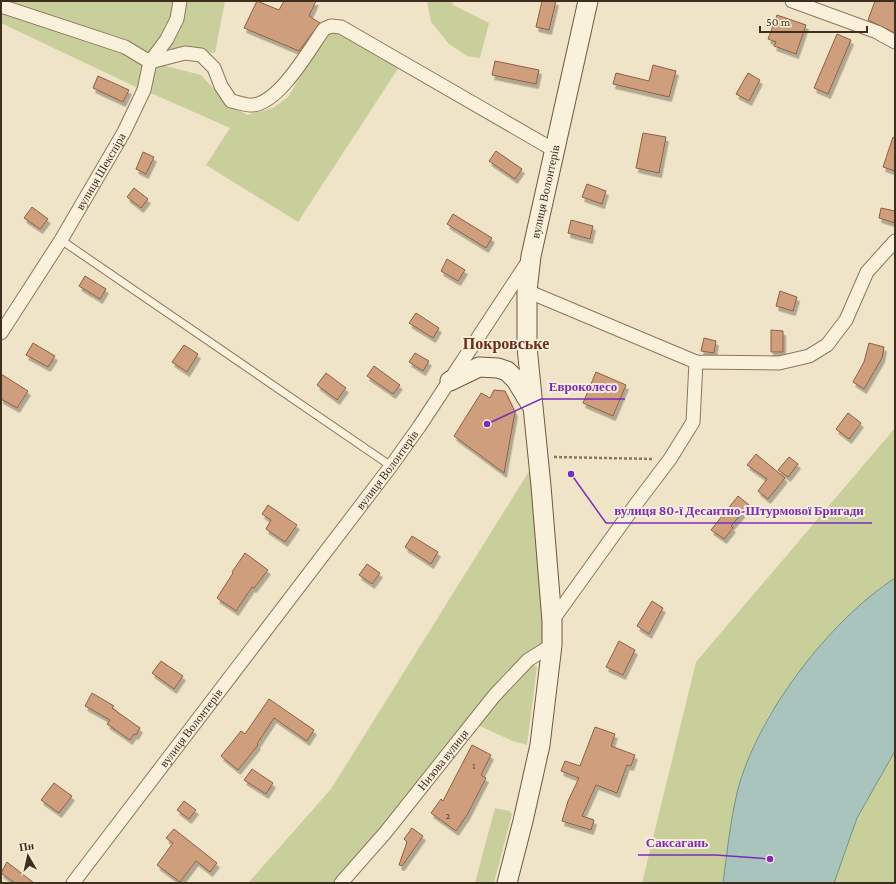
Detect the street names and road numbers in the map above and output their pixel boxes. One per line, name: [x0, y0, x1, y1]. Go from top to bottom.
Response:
street label: вулиця Шекспіра: [73, 130, 129, 212]
street label: вулиця Волонтерів: [528, 143, 563, 240]
street label: вулиця Волонтерів: [353, 427, 421, 512]
street label: вулиця Волонтерів: [157, 686, 226, 770]
street label: Низова вулиця: [415, 726, 472, 793]

